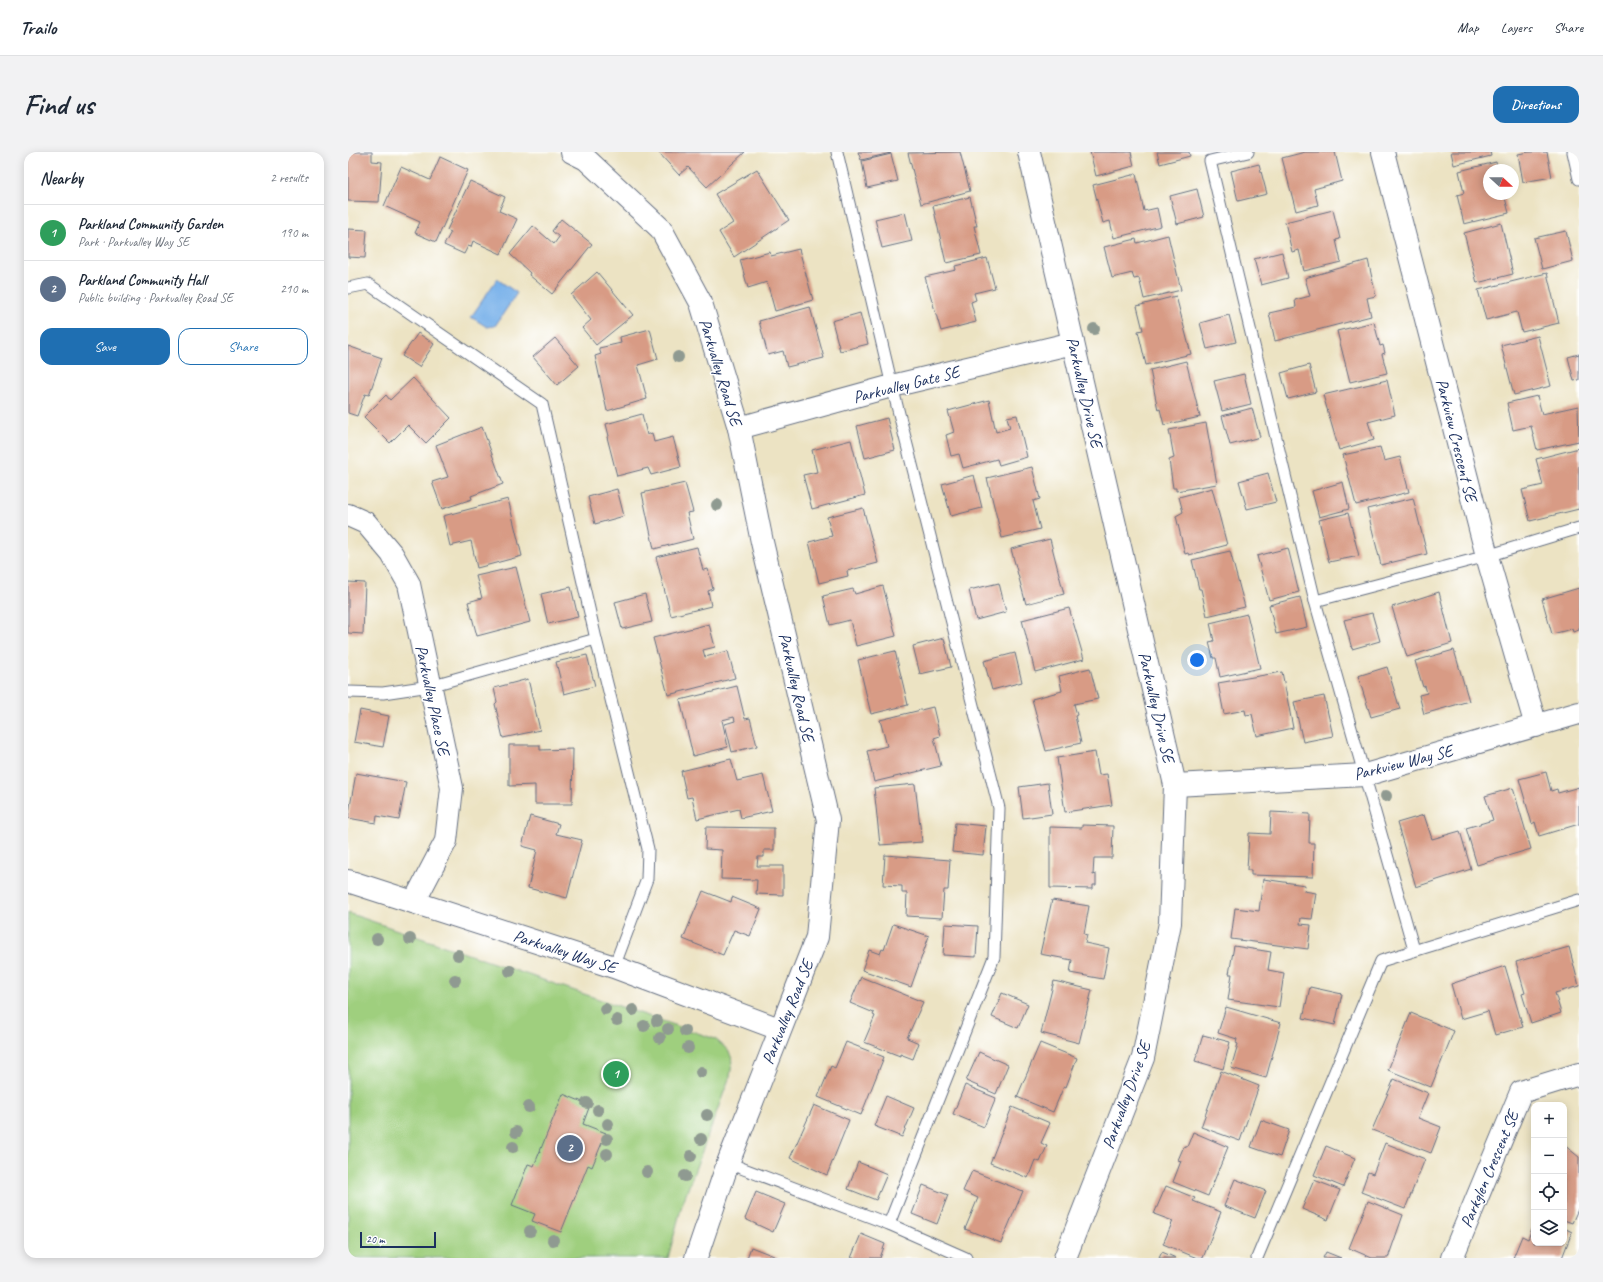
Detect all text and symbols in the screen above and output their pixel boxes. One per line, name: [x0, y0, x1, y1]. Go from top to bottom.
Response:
text: Trailo: [20, 16, 56, 40]
text: Map: [1457, 19, 1479, 36]
text: Layers: [1501, 19, 1532, 36]
text: Share: [1554, 19, 1583, 36]
button: Directions: [1493, 86, 1579, 123]
text: Find us: [24, 87, 94, 122]
north arrow: [1483, 164, 1519, 200]
text: Nearby: [40, 168, 83, 189]
text: 2 results: [270, 170, 308, 186]
text: Parkland Community Garden: [78, 215, 223, 234]
text: 1: [50, 225, 56, 241]
text: 190 m: [280, 225, 308, 241]
text: Park · Parkvalley Way SE: [78, 234, 189, 250]
text: Parkland Community Hall: [78, 271, 206, 290]
text: 2: [50, 281, 56, 297]
text: 210 m: [280, 281, 308, 297]
text: Public building · Parkvalley Road SE: [78, 290, 233, 306]
street label: Parkvalley Road SE: [694, 316, 747, 430]
button: Save: [40, 328, 170, 365]
button: Share: [178, 328, 308, 365]
street label: Parkvalley Drive SE: [1062, 335, 1108, 451]
street label: Parkvalley Gate SE: [851, 361, 963, 408]
street label: Parkview Crescent SE: [1431, 377, 1482, 506]
street label: Parkvalley Road SE: [774, 631, 820, 745]
street label: Parkvalley Place SE: [411, 643, 455, 759]
street label: Parkvalley Drive SE: [1134, 650, 1180, 766]
your location: [1187, 650, 1207, 670]
street label: Parkview Way SE: [1352, 740, 1457, 785]
street label: Parkvalley Way SE: [511, 925, 621, 979]
street label: Parkvalley Road SE: [757, 955, 819, 1067]
street label: Parkvalley Drive SE: [1097, 1037, 1156, 1152]
pin: 1: [603, 1059, 629, 1089]
map controls: [1531, 1102, 1567, 1246]
button: +: [1531, 1102, 1567, 1138]
street label: Parkglen Crescent SE: [1455, 1106, 1524, 1231]
pin: 2: [557, 1133, 583, 1163]
button: −: [1531, 1138, 1567, 1174]
button: locate: [1531, 1174, 1567, 1210]
button: layers: [1531, 1210, 1567, 1246]
scale bar: [360, 1230, 436, 1249]
text: 20 m: [366, 1232, 385, 1246]

